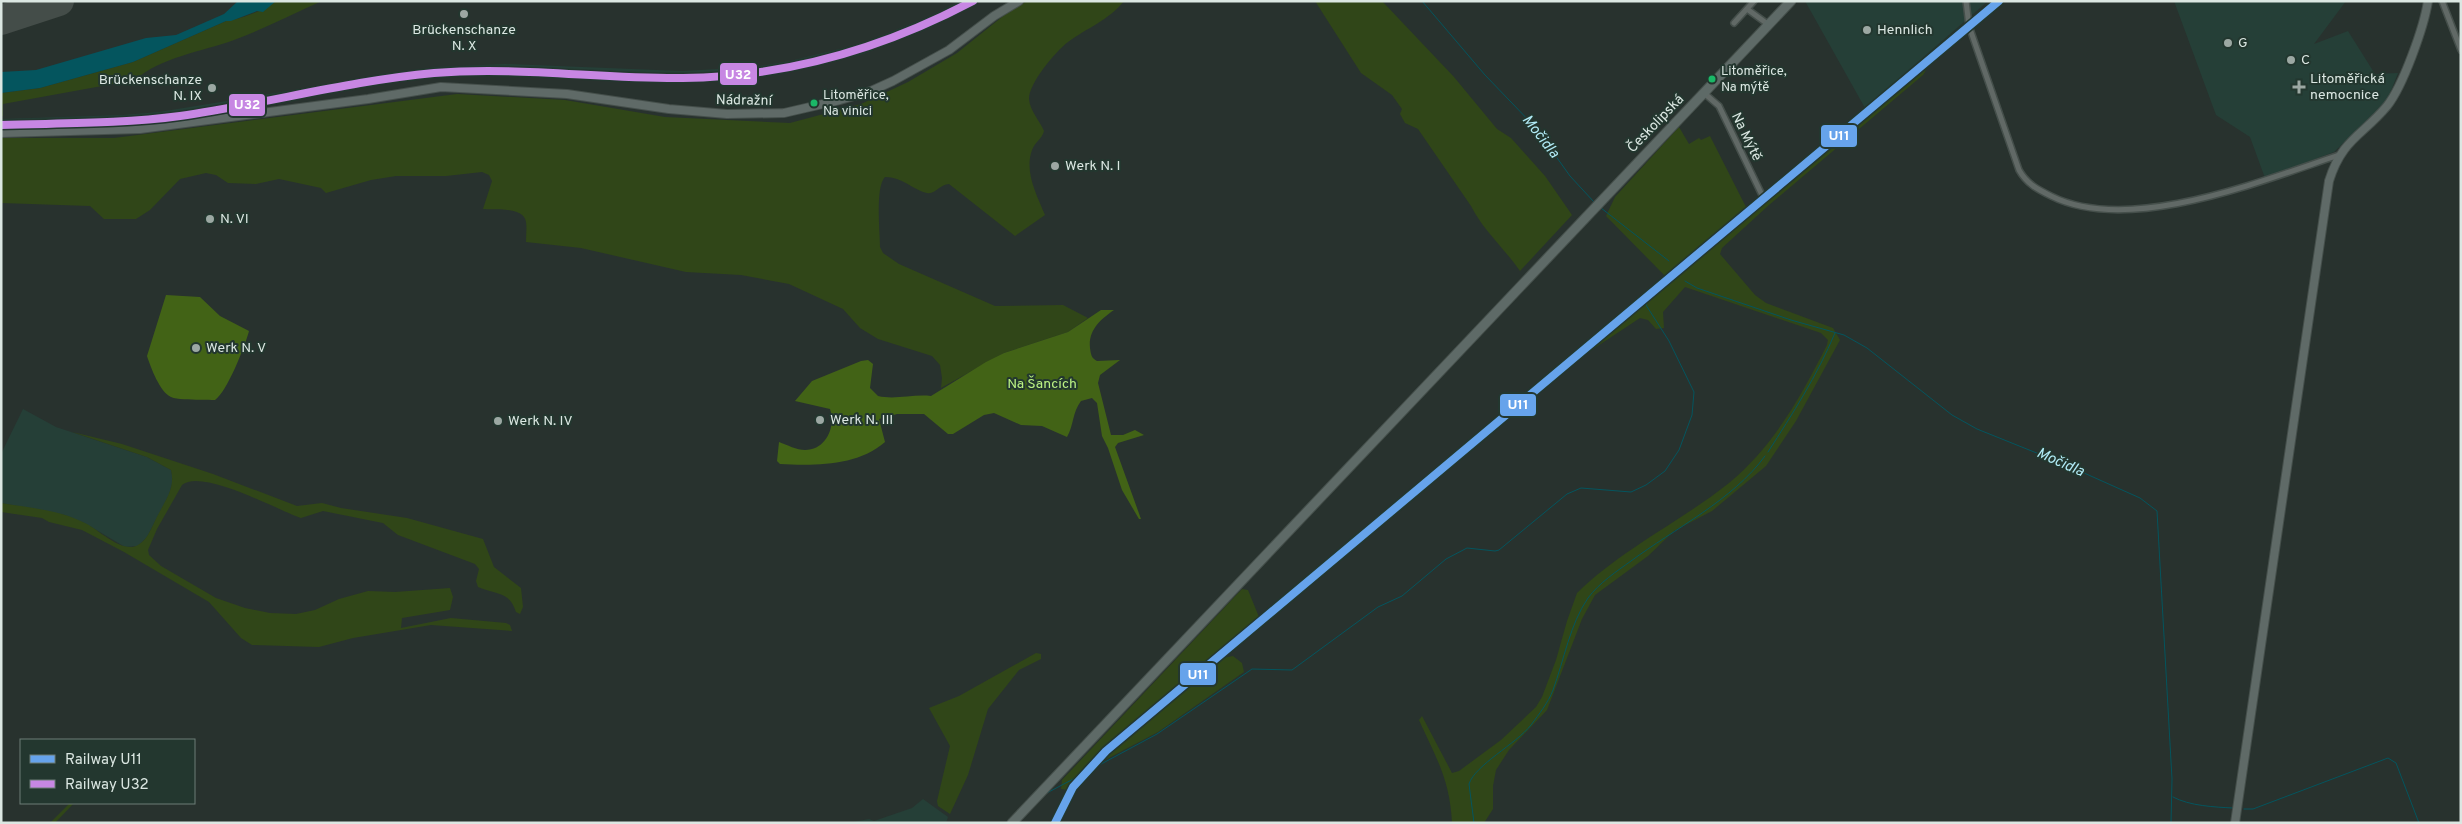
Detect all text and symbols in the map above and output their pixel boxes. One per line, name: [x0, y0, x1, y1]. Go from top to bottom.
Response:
marker: Brückenschanze N. X: [458, 8, 470, 20]
place label: Brückenschanze N. X: [412, 22, 516, 55]
place label: Hennlich: [1877, 22, 1933, 39]
marker: Hennlich: [1861, 24, 1873, 36]
place label: G: [2238, 35, 2248, 52]
marker: G: [2222, 37, 2234, 49]
place label: C: [2301, 52, 2310, 69]
marker: C: [2285, 54, 2297, 66]
line badge: U32: [719, 62, 758, 86]
place label: Litoměřice, Na mýtě: [1721, 64, 1787, 96]
text: U32: [725, 67, 751, 84]
place label: Litoměřická nemocnice: [2310, 71, 2385, 104]
place label: Brückenschanze N. IX: [99, 72, 202, 105]
marker: Litoměřice, Na mýtě: [1707, 74, 1717, 84]
marker: Litoměřická nemocnice: [2292, 80, 2306, 94]
marker: Brückenschanze N. IX: [206, 82, 218, 94]
place label: Litoměřice, Na vinici: [823, 88, 889, 120]
street label: Českolipská: [1623, 91, 1688, 157]
street label: Nádražní: [716, 92, 774, 110]
line badge: U32: [228, 93, 266, 117]
text: U32: [234, 97, 260, 114]
marker: Litoměřice, Na vinici: [809, 98, 819, 108]
street label: Na Mýtě: [1727, 110, 1765, 164]
water label: Močidla: [1517, 111, 1563, 163]
line badge: U11: [1820, 124, 1858, 148]
text: U11: [1828, 128, 1850, 145]
place label: Werk N. I: [1065, 158, 1120, 175]
marker: Werk N. I: [1049, 160, 1061, 172]
place label: N. VI: [220, 211, 249, 228]
marker: N. VI: [204, 213, 216, 225]
place label: Werk N. V: [206, 340, 266, 357]
marker: Werk N. V: [190, 342, 202, 354]
park label: Na Šancích: [1007, 375, 1077, 393]
line badge: U11: [1499, 393, 1537, 417]
text: U11: [1507, 397, 1529, 414]
place label: Werk N. III: [830, 412, 893, 429]
place label: Werk N. IV: [508, 413, 573, 430]
marker: Werk N. III: [814, 414, 826, 426]
marker: Werk N. IV: [492, 415, 504, 427]
water label: Močidla: [2033, 444, 2087, 482]
line badge: U11: [1179, 662, 1217, 686]
text: U11: [1187, 667, 1209, 684]
legend: [20, 739, 195, 804]
text: Railway U11: [65, 751, 142, 770]
text: Railway U32: [65, 776, 149, 795]

